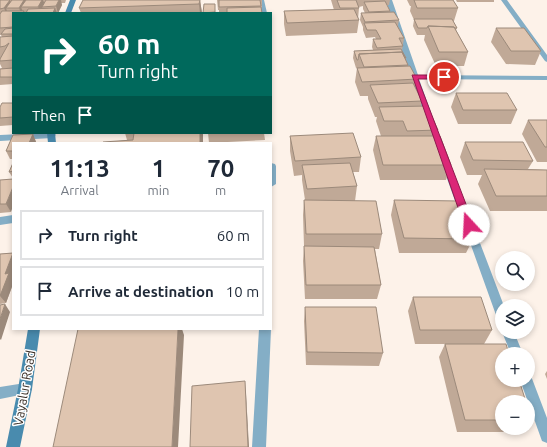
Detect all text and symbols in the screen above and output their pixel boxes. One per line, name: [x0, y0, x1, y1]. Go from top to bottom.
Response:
icon: right: [32, 28, 84, 80]
text: 60 m: [98, 28, 160, 59]
pin: [427, 60, 461, 94]
text: Turn right: [98, 61, 178, 81]
icon: arrive: [433, 66, 455, 88]
icon: arrive: [74, 104, 96, 126]
text: Then: [32, 107, 66, 124]
text: 11:13: [50, 155, 110, 182]
text: 1: [152, 155, 165, 182]
text: 70: [207, 155, 234, 182]
text: Arrival: [61, 183, 99, 197]
text: min: [148, 183, 169, 197]
text: m: [215, 183, 226, 197]
position arrow: [448, 204, 490, 246]
icon: right: [34, 224, 56, 246]
text: Turn right: [68, 227, 138, 244]
text: 60 m: [217, 227, 250, 244]
map controls: [495, 251, 535, 435]
button: search: [495, 251, 535, 291]
icon: arrive: [34, 280, 56, 302]
text: Arrive at destination: [68, 283, 214, 300]
text: 10 m: [226, 283, 259, 300]
button: layers: [495, 299, 535, 339]
button: +: [495, 347, 535, 387]
street label: Vayalur Road: [10, 349, 38, 427]
button: −: [495, 395, 535, 435]

